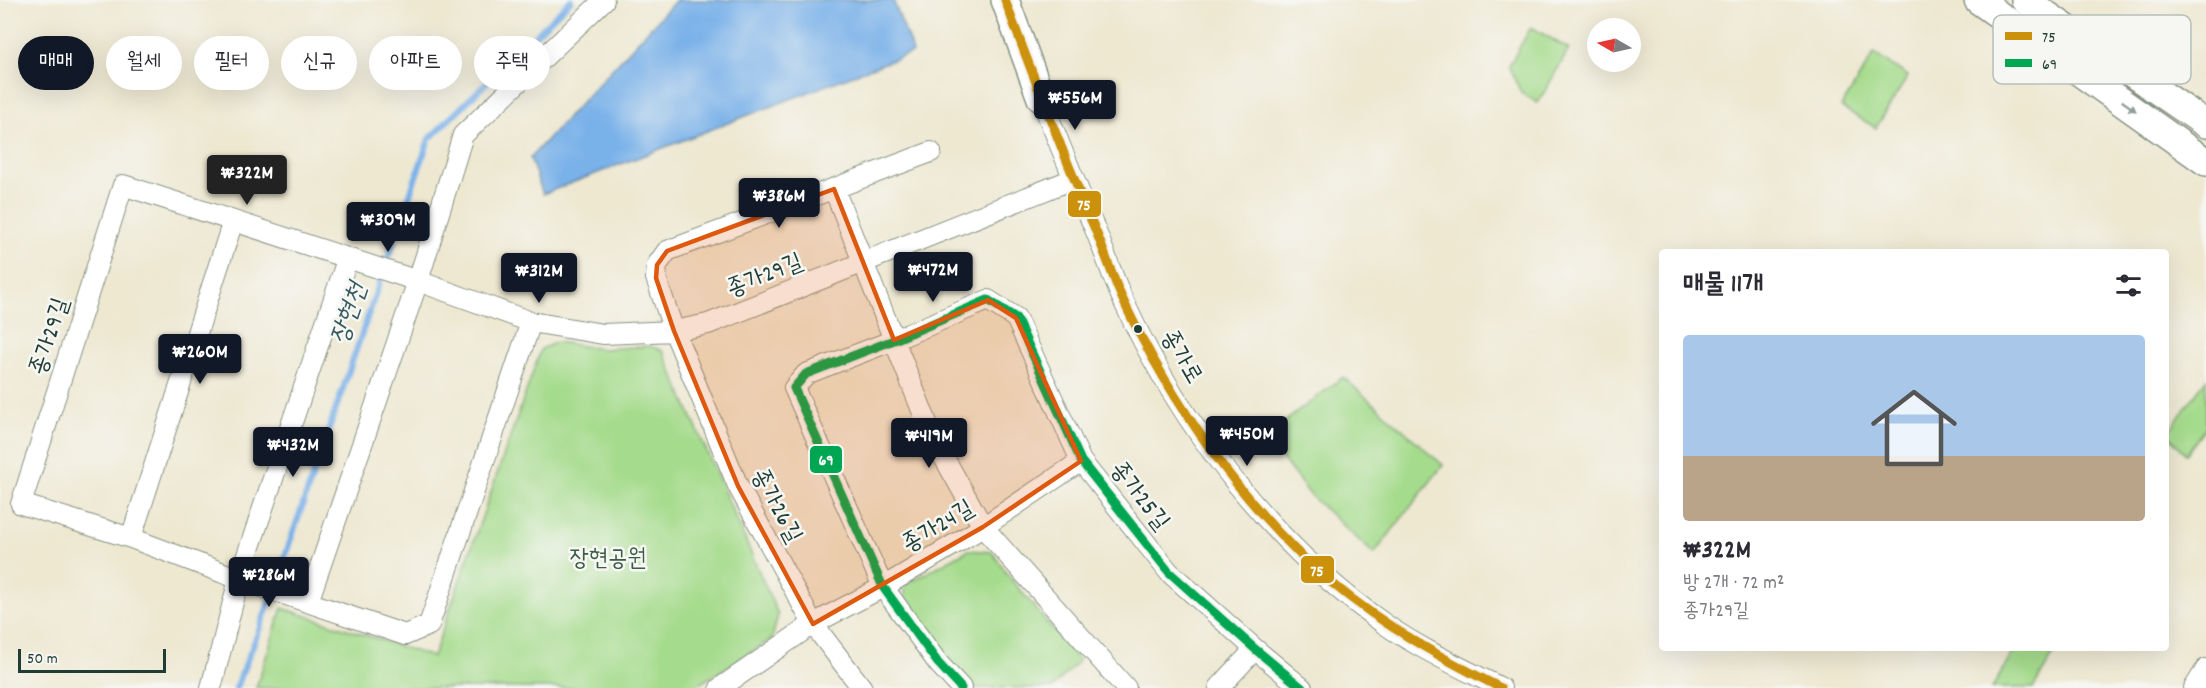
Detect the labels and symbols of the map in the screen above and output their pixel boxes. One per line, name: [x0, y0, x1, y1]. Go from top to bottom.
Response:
legend: [1993, 15, 2191, 84]
north arrow: [1587, 18, 1641, 72]
text: 75: [2042, 27, 2056, 50]
text: 69: [2042, 54, 2057, 77]
pin: ₩556M: [1033, 80, 1117, 131]
one-way arrow: [2121, 100, 2137, 112]
pin: ₩322M: [205, 155, 289, 206]
pin: ₩386M: [737, 178, 821, 229]
line badge: 75: [1067, 190, 1102, 218]
text: 75: [1077, 195, 1091, 218]
pin: ₩309M: [346, 202, 430, 253]
street label: 종가29길: [722, 246, 808, 307]
pin: ₩472M: [891, 252, 975, 303]
pin: ₩312M: [497, 253, 581, 304]
water label: 장현천: [323, 276, 379, 350]
street label: 종가29길: [22, 294, 79, 380]
unlabelled marker: [1132, 323, 1144, 335]
street label: 종가로: [1151, 324, 1210, 391]
pin: ₩260M: [158, 334, 242, 385]
pin: ₩450M: [1205, 416, 1289, 467]
pin: ₩419M: [887, 418, 971, 469]
pin: ₩432M: [251, 427, 335, 478]
line badge: 69: [809, 445, 843, 474]
text: 69: [818, 450, 834, 473]
street label: 종가25길: [1101, 455, 1177, 539]
street label: 종가26길: [742, 463, 809, 550]
street label: 종가24길: [896, 493, 981, 562]
park label: 장현공원: [569, 543, 647, 577]
line badge: 75: [1300, 555, 1335, 584]
pin: ₩286M: [227, 557, 311, 608]
text: 75: [1310, 561, 1324, 584]
scale bar: [18, 646, 166, 674]

